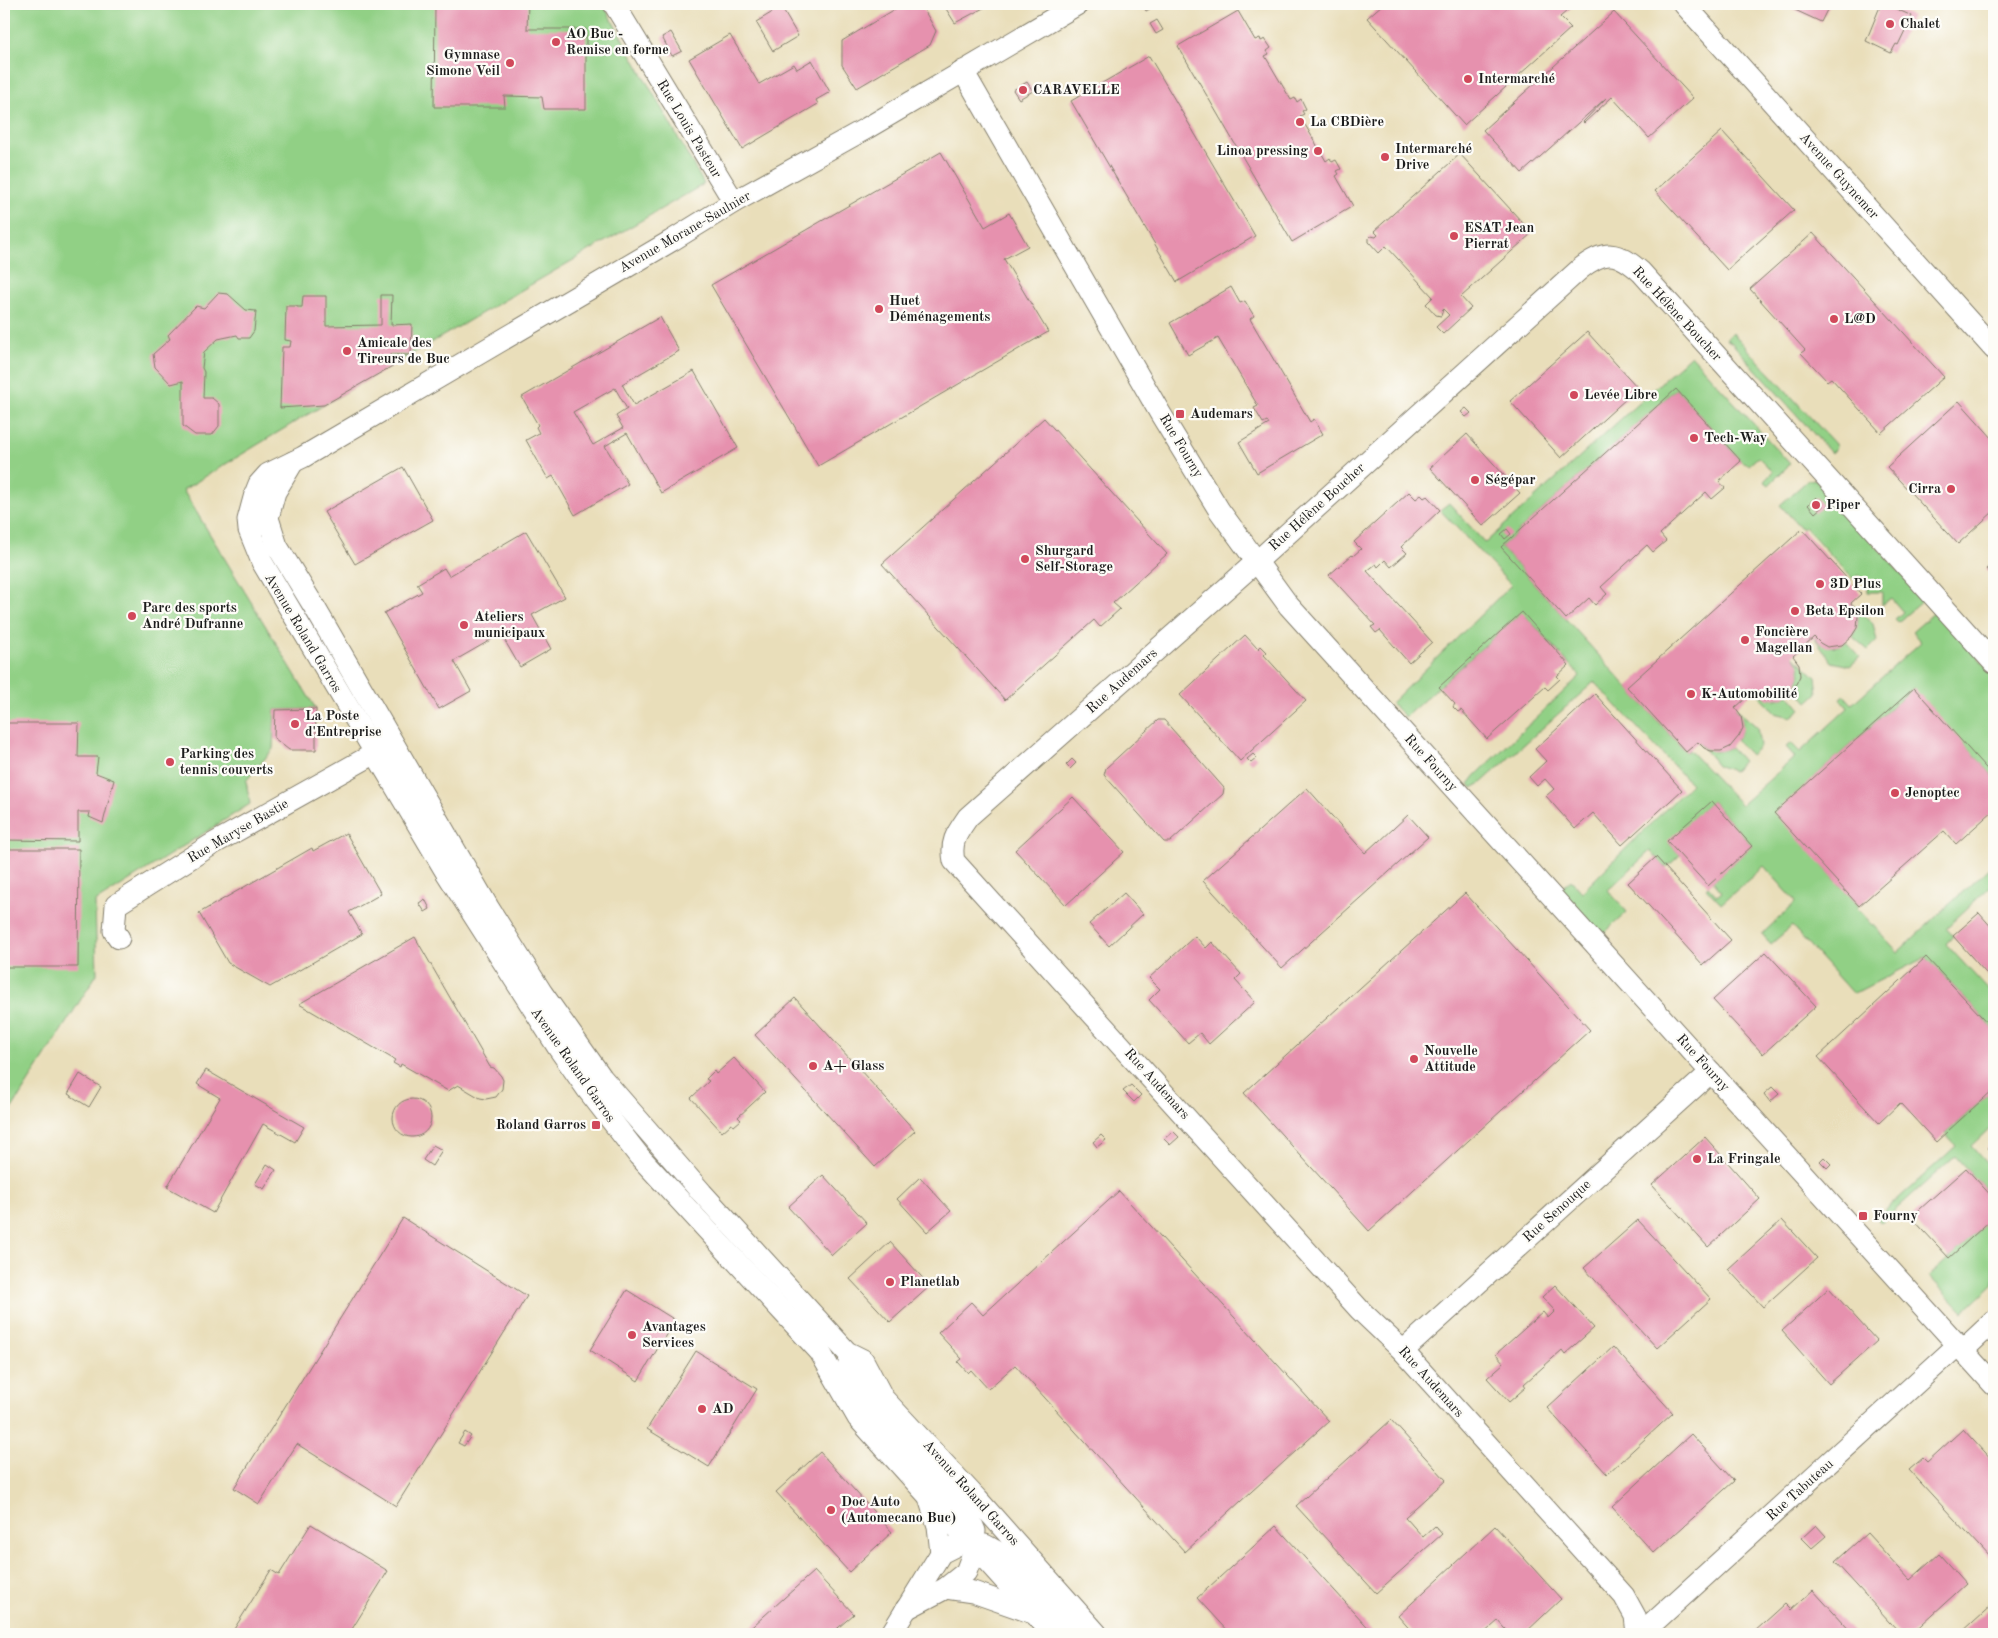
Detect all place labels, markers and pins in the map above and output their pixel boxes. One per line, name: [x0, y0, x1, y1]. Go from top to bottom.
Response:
place label: Chalet: [1900, 17, 1940, 31]
marker: Chalet: [1884, 18, 1896, 30]
place label: AO Buc - Remise en forme: [566, 27, 669, 57]
marker: AO Buc - Remise en forme: [550, 36, 562, 48]
place label: Gymnase Simone Veil: [426, 48, 500, 78]
marker: Gymnase Simone Veil: [504, 57, 516, 69]
place label: Intermarché: [1478, 72, 1555, 86]
marker: Intermarché: [1462, 73, 1474, 85]
place label: CARAVELLE: [1033, 83, 1120, 97]
marker: CARAVELLE: [1017, 84, 1029, 96]
place label: La CBDière: [1310, 115, 1384, 129]
marker: La CBDière: [1294, 116, 1306, 128]
place label: Intermarché Drive: [1395, 142, 1472, 172]
place label: Linoa pressing: [1217, 144, 1308, 158]
marker: Linoa pressing: [1312, 145, 1324, 157]
marker: Intermarché Drive: [1379, 151, 1391, 163]
place label: ESAT Jean Pierrat: [1464, 221, 1534, 251]
marker: ESAT Jean Pierrat: [1448, 230, 1460, 242]
place label: Huet Déménagements: [889, 294, 990, 324]
marker: Huet Déménagements: [873, 303, 885, 315]
place label: L@D: [1844, 312, 1876, 326]
marker: L@D: [1828, 313, 1840, 325]
place label: Amicale des Tireurs de Buc: [357, 336, 450, 366]
marker: Amicale des Tireurs de Buc: [341, 345, 353, 357]
place label: Levée Libre: [1584, 388, 1657, 402]
marker: Levée Libre: [1568, 389, 1580, 401]
place label: Audemars: [1190, 407, 1253, 421]
marker: Audemars: [1174, 408, 1186, 420]
place label: Tech-Way: [1704, 431, 1767, 445]
marker: Tech-Way: [1688, 432, 1700, 444]
place label: Ségépar: [1485, 473, 1535, 487]
marker: Ségépar: [1469, 474, 1481, 486]
place label: Cirra: [1908, 482, 1941, 496]
marker: Cirra: [1945, 483, 1957, 495]
place label: Piper: [1826, 498, 1860, 512]
marker: Piper: [1810, 499, 1822, 511]
place label: Shurgard Self-Storage: [1035, 544, 1113, 574]
marker: Shurgard Self-Storage: [1019, 553, 1031, 565]
place label: 3D Plus: [1830, 577, 1881, 591]
marker: 3D Plus: [1814, 578, 1826, 590]
place label: Parc des sports André Dufranne: [142, 601, 243, 631]
place label: Beta Epsilon: [1805, 604, 1884, 618]
marker: Beta Epsilon: [1789, 605, 1801, 617]
marker: Parc des sports André Dufranne: [126, 610, 138, 622]
place label: Ateliers municipaux: [474, 610, 545, 640]
marker: Ateliers municipaux: [458, 619, 470, 631]
place label: Foncière Magellan: [1755, 625, 1813, 655]
marker: Foncière Magellan: [1739, 634, 1751, 646]
place label: K-Automobilité: [1701, 687, 1797, 701]
marker: K-Automobilité: [1685, 688, 1697, 700]
place label: La Poste d'Entreprise: [305, 709, 382, 739]
marker: La Poste d'Entreprise: [289, 718, 301, 730]
place label: Parking des tennis couverts: [180, 747, 273, 777]
marker: Parking des tennis couverts: [164, 756, 176, 768]
place label: Jenoptec: [1905, 786, 1960, 800]
marker: Jenoptec: [1889, 787, 1901, 799]
place label: Nouvelle Attitude: [1424, 1044, 1478, 1074]
marker: Nouvelle Attitude: [1408, 1053, 1420, 1065]
place label: A+ Glass: [823, 1059, 884, 1073]
marker: A+ Glass: [807, 1060, 819, 1072]
place label: Roland Garros: [496, 1117, 586, 1133]
marker: Roland Garros: [590, 1119, 602, 1131]
place label: La Fringale: [1707, 1152, 1781, 1166]
marker: La Fringale: [1691, 1153, 1703, 1165]
place label: Fourny: [1873, 1209, 1918, 1223]
marker: Fourny: [1857, 1210, 1869, 1222]
place label: Planetlab: [900, 1275, 960, 1289]
marker: Planetlab: [884, 1276, 896, 1288]
place label: Avantages Services: [642, 1320, 706, 1350]
marker: Avantages Services: [626, 1329, 638, 1341]
place label: AD: [712, 1402, 734, 1416]
marker: AD: [696, 1403, 708, 1415]
place label: Doc Auto (Automecano Buc): [841, 1495, 956, 1525]
marker: Doc Auto (Automecano Buc): [825, 1504, 837, 1516]

